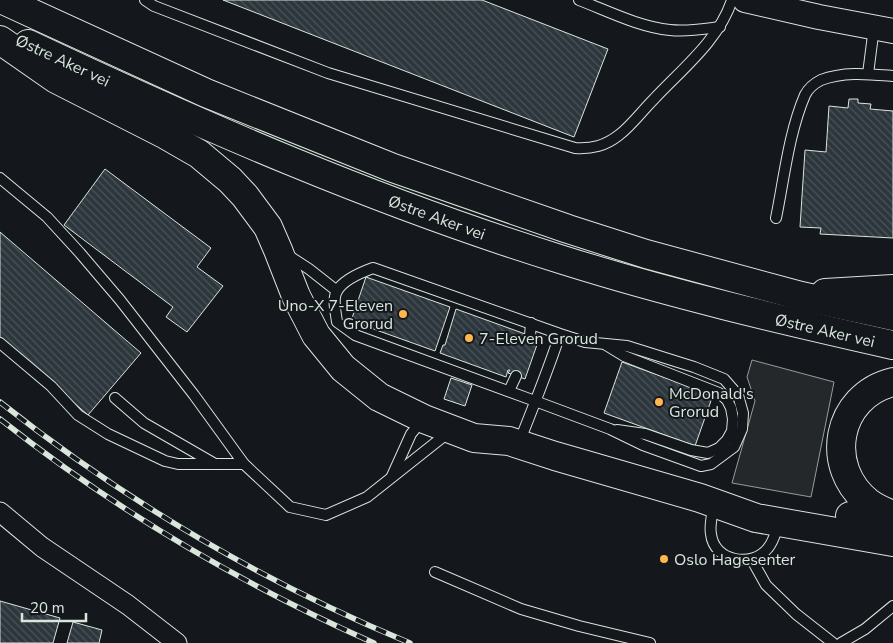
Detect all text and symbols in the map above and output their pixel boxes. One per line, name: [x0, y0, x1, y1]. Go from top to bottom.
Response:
street label: Østre Aker vei: [12, 29, 113, 92]
street label: Østre Aker vei: [385, 190, 488, 246]
place label: Uno-X 7-Eleven Grorud: [278, 295, 393, 335]
marker: Uno-X 7-Eleven Grorud: [397, 308, 409, 320]
street label: Østre Aker vei: [773, 309, 877, 353]
place label: 7-Eleven Grorud: [479, 328, 598, 350]
marker: 7-Eleven Grorud: [463, 332, 475, 344]
place label: McDonald's Grorud: [669, 383, 754, 423]
marker: McDonald's Grorud: [653, 396, 665, 408]
place label: Oslo Hagesenter: [674, 549, 796, 571]
marker: Oslo Hagesenter: [658, 553, 670, 565]
scale bar: [22, 590, 86, 622]
text: 20 m: [30, 598, 65, 618]

